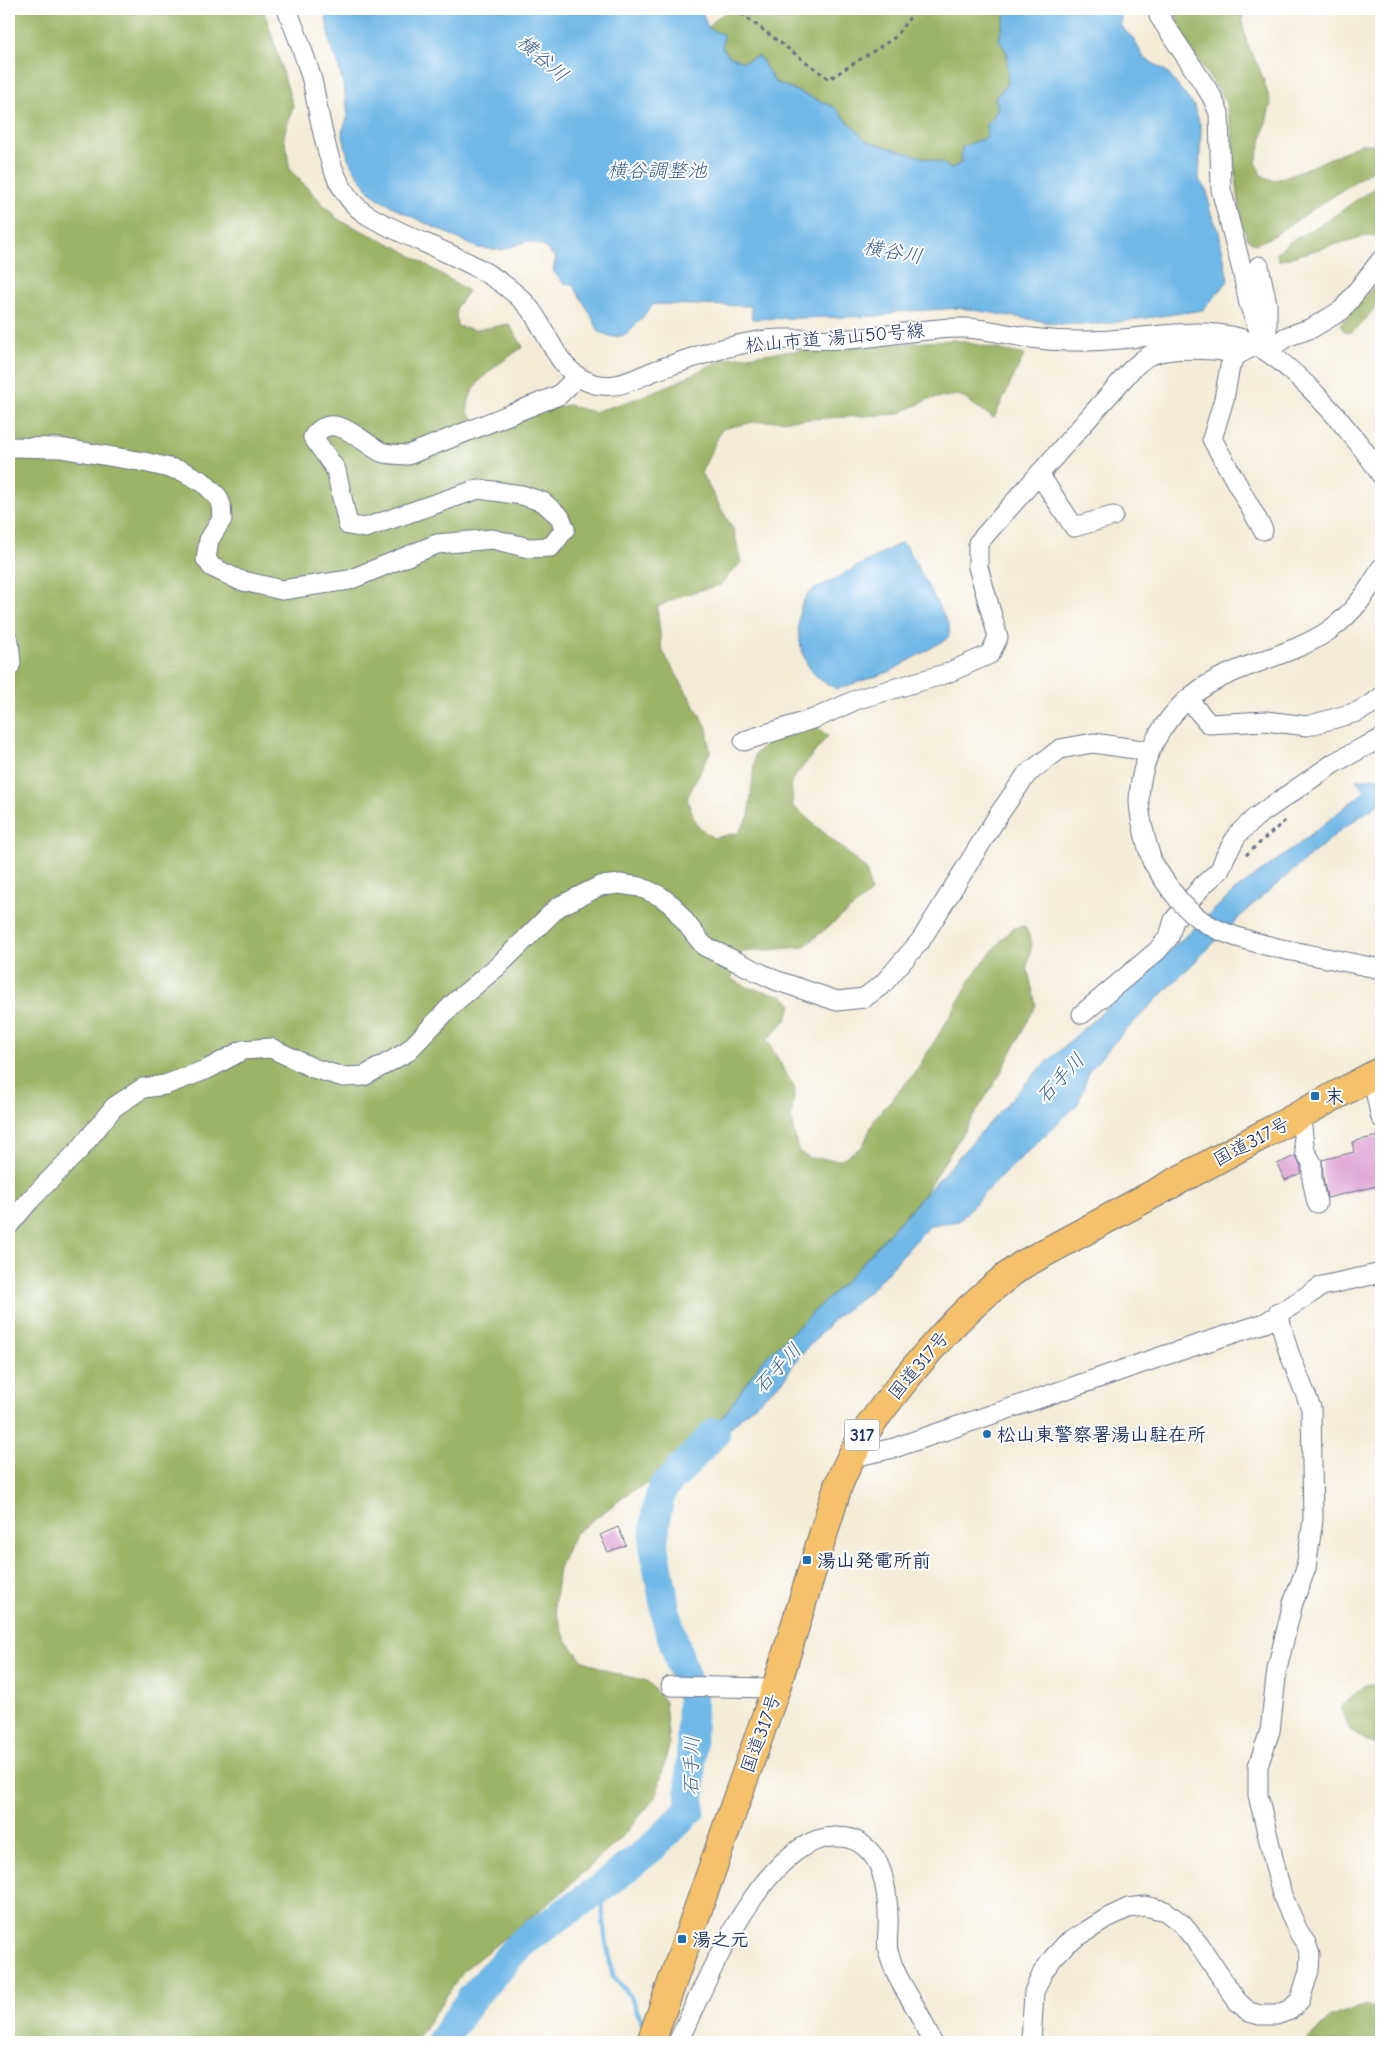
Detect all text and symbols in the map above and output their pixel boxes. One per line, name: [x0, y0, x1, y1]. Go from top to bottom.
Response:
water label: 横谷川: [512, 30, 573, 87]
water label: 横谷調整池: [607, 159, 708, 182]
water label: 横谷川: [861, 235, 924, 268]
street label: 松山市道 湯山50号線: [744, 319, 926, 357]
water label: 石手川: [1031, 1049, 1089, 1108]
place label: 末: [1325, 1086, 1344, 1108]
marker: 末: [1309, 1090, 1321, 1102]
street label: 国道317号: [1210, 1113, 1293, 1171]
street label: 国道317号: [884, 1327, 954, 1405]
water label: 石手川: [748, 1339, 806, 1398]
road number: 317: [844, 1420, 880, 1450]
place label: 松山東警察署湯山駐在所: [997, 1424, 1206, 1446]
marker: 松山東警察署湯山駐在所: [981, 1428, 993, 1440]
place label: 湯山発電所前: [817, 1550, 931, 1572]
marker: 湯山発電所前: [801, 1554, 813, 1566]
street label: 国道317号: [736, 1691, 785, 1776]
water label: 石手川: [679, 1736, 704, 1796]
place label: 湯之元: [692, 1929, 749, 1951]
marker: 湯之元: [676, 1933, 688, 1945]

